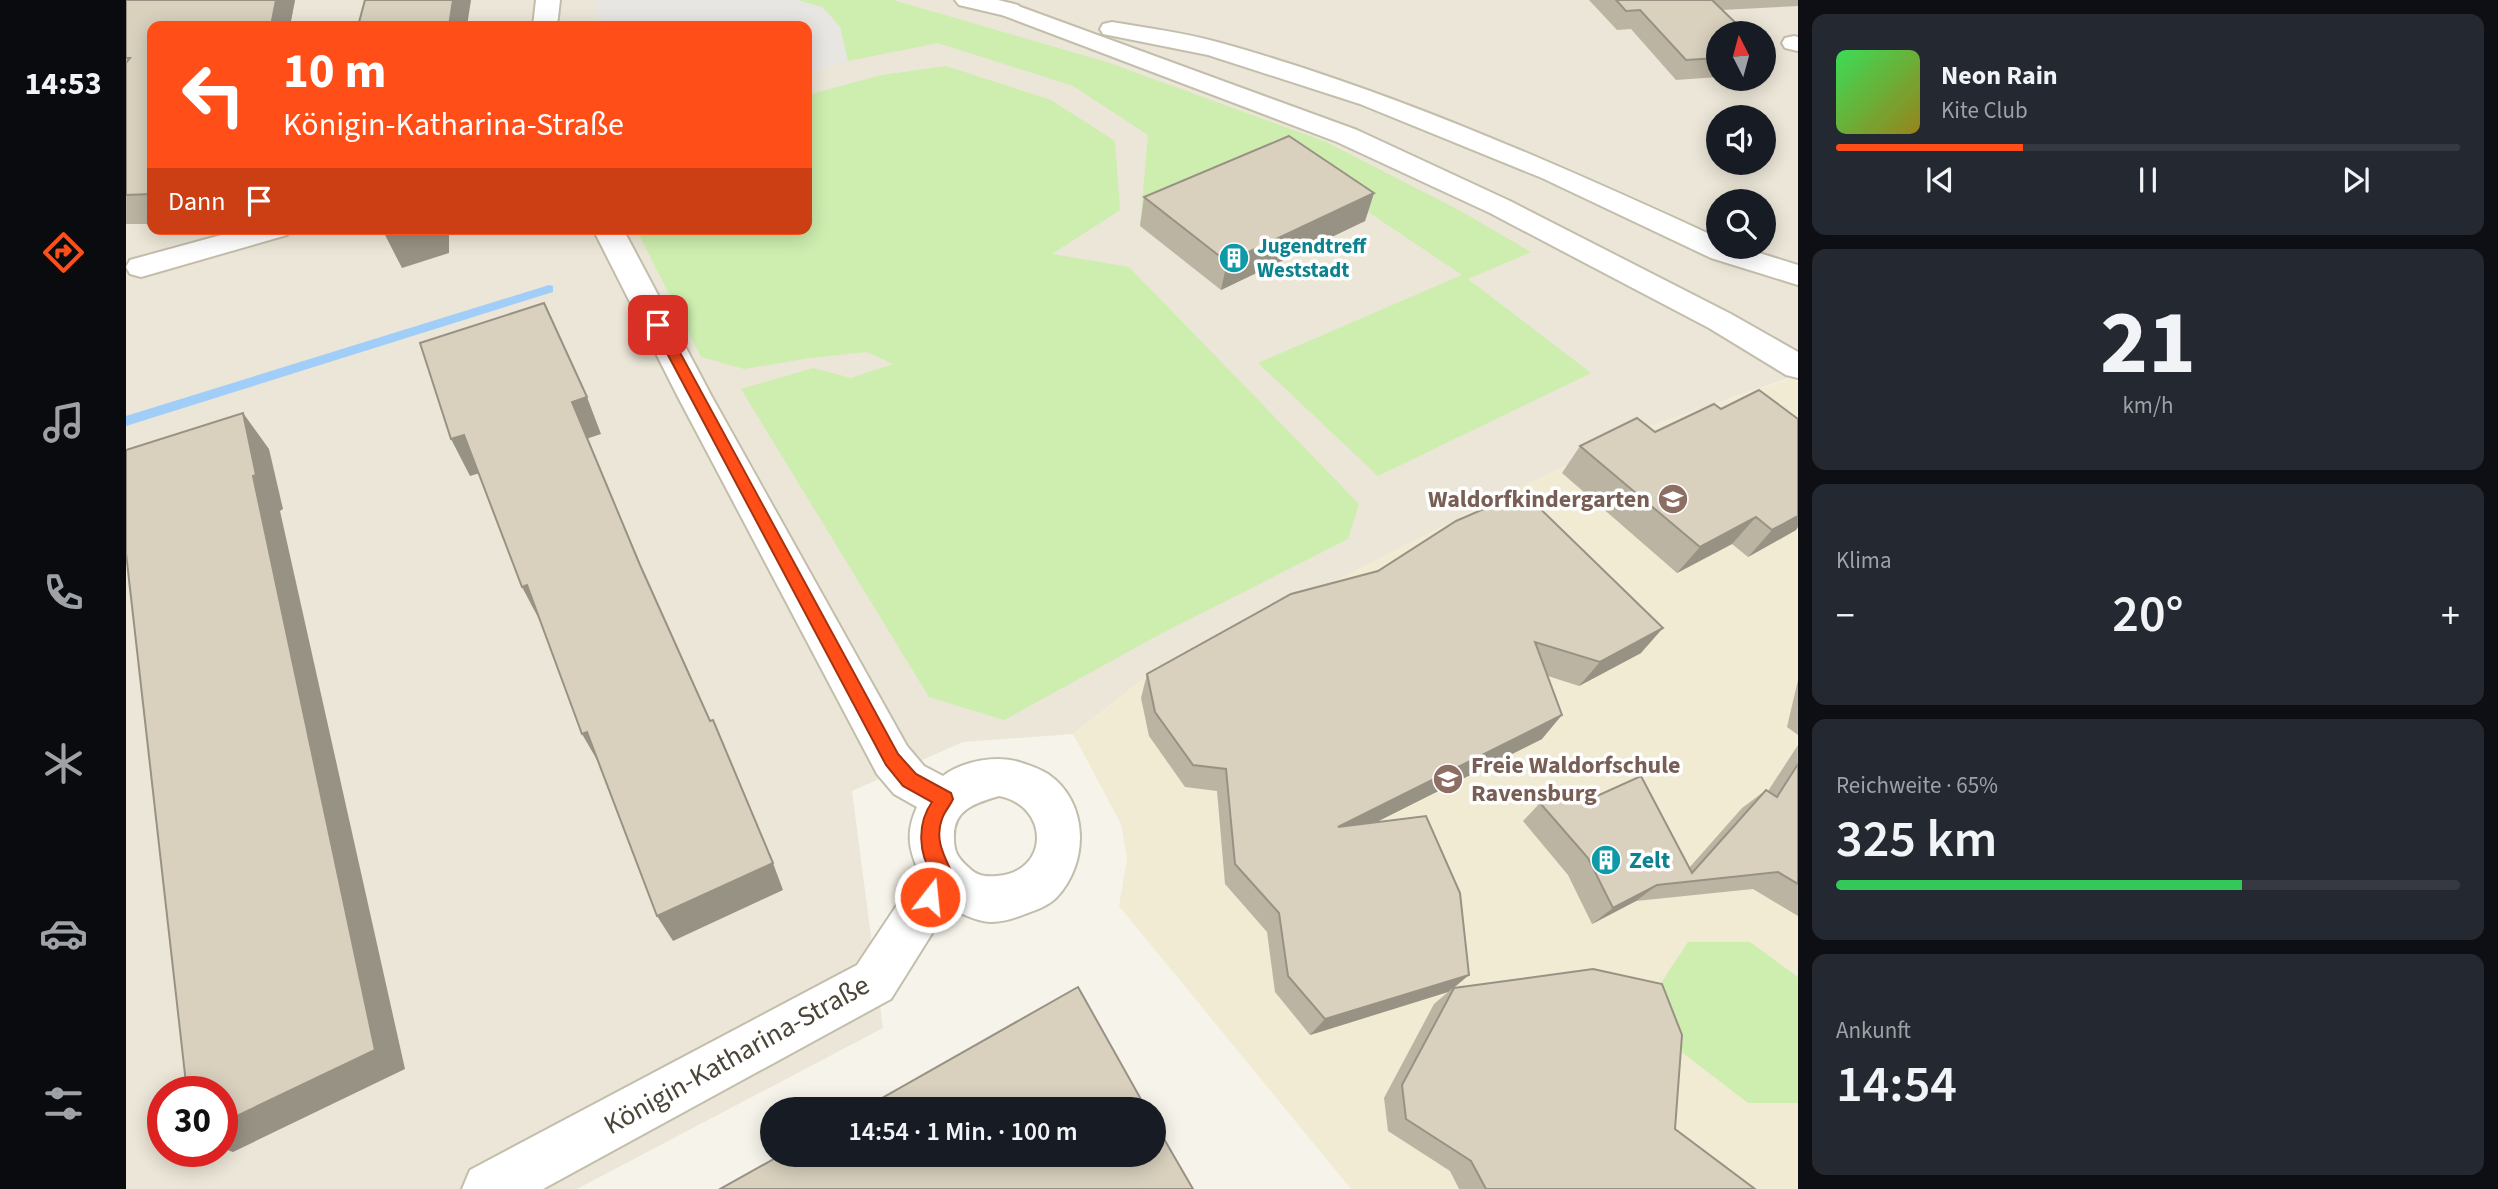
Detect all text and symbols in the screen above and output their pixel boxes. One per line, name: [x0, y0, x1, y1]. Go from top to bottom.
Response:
north arrow: [1706, 21, 1776, 91]
map controls: [1706, 21, 1776, 259]
text: 10 m: [283, 37, 387, 107]
icon: left: [168, 49, 259, 140]
text: Neon Rain: [1941, 57, 2058, 94]
text: 14:53: [24, 61, 102, 107]
text: Kite Club: [1941, 94, 2028, 127]
text: Königin-Katharina-Straße: [283, 102, 624, 148]
button: sound: [1706, 105, 1776, 175]
icon: previous: [1921, 161, 1959, 199]
icon: pause: [2129, 161, 2167, 199]
icon: next: [2337, 161, 2375, 199]
icon: arrive: [240, 182, 278, 220]
text: Dann: [168, 183, 226, 220]
button: search: [1706, 189, 1776, 259]
icon: directions: [39, 228, 88, 277]
place label: Jugendtreff Weststadt: [1257, 231, 1367, 285]
building icon: Jugendtreff Weststadt: [1217, 241, 1251, 275]
text: 21: [2100, 279, 2196, 408]
pin: [628, 295, 688, 355]
icon: arrive: [639, 306, 677, 344]
text: km/h: [2122, 389, 2174, 422]
icon: music: [39, 398, 88, 447]
place label: Waldorfkindergarten: [1428, 482, 1650, 517]
school or university icon: Waldorfkindergarten: [1656, 482, 1690, 516]
text: Klima: [1836, 544, 1892, 577]
icon: phone: [39, 568, 88, 617]
text: 20°: [2112, 578, 2184, 652]
text: −: [1836, 589, 1855, 643]
text: +: [2441, 589, 2460, 643]
icon: climate: [39, 739, 88, 788]
place label: Freie Waldorfschule Ravensburg: [1471, 748, 1681, 811]
school or university icon: Freie Waldorfschule Ravensburg: [1431, 762, 1465, 796]
text: Reichweite · 65%: [1836, 769, 1998, 802]
text: 325 km: [1836, 803, 1997, 877]
building icon: Zelt: [1589, 843, 1623, 877]
place label: Zelt: [1629, 843, 1670, 878]
position arrow: [893, 860, 967, 934]
icon: car: [39, 909, 88, 958]
street label: Königin-Katharina-Straße: [596, 965, 877, 1145]
text: Ankunft: [1836, 1014, 1911, 1047]
text: 14:54: [1836, 1048, 1957, 1122]
speed limit sign: 30: [147, 1076, 238, 1167]
icon: filters: [39, 1079, 88, 1128]
text: 14:54 · 1 Min. · 100 m: [848, 1113, 1078, 1150]

